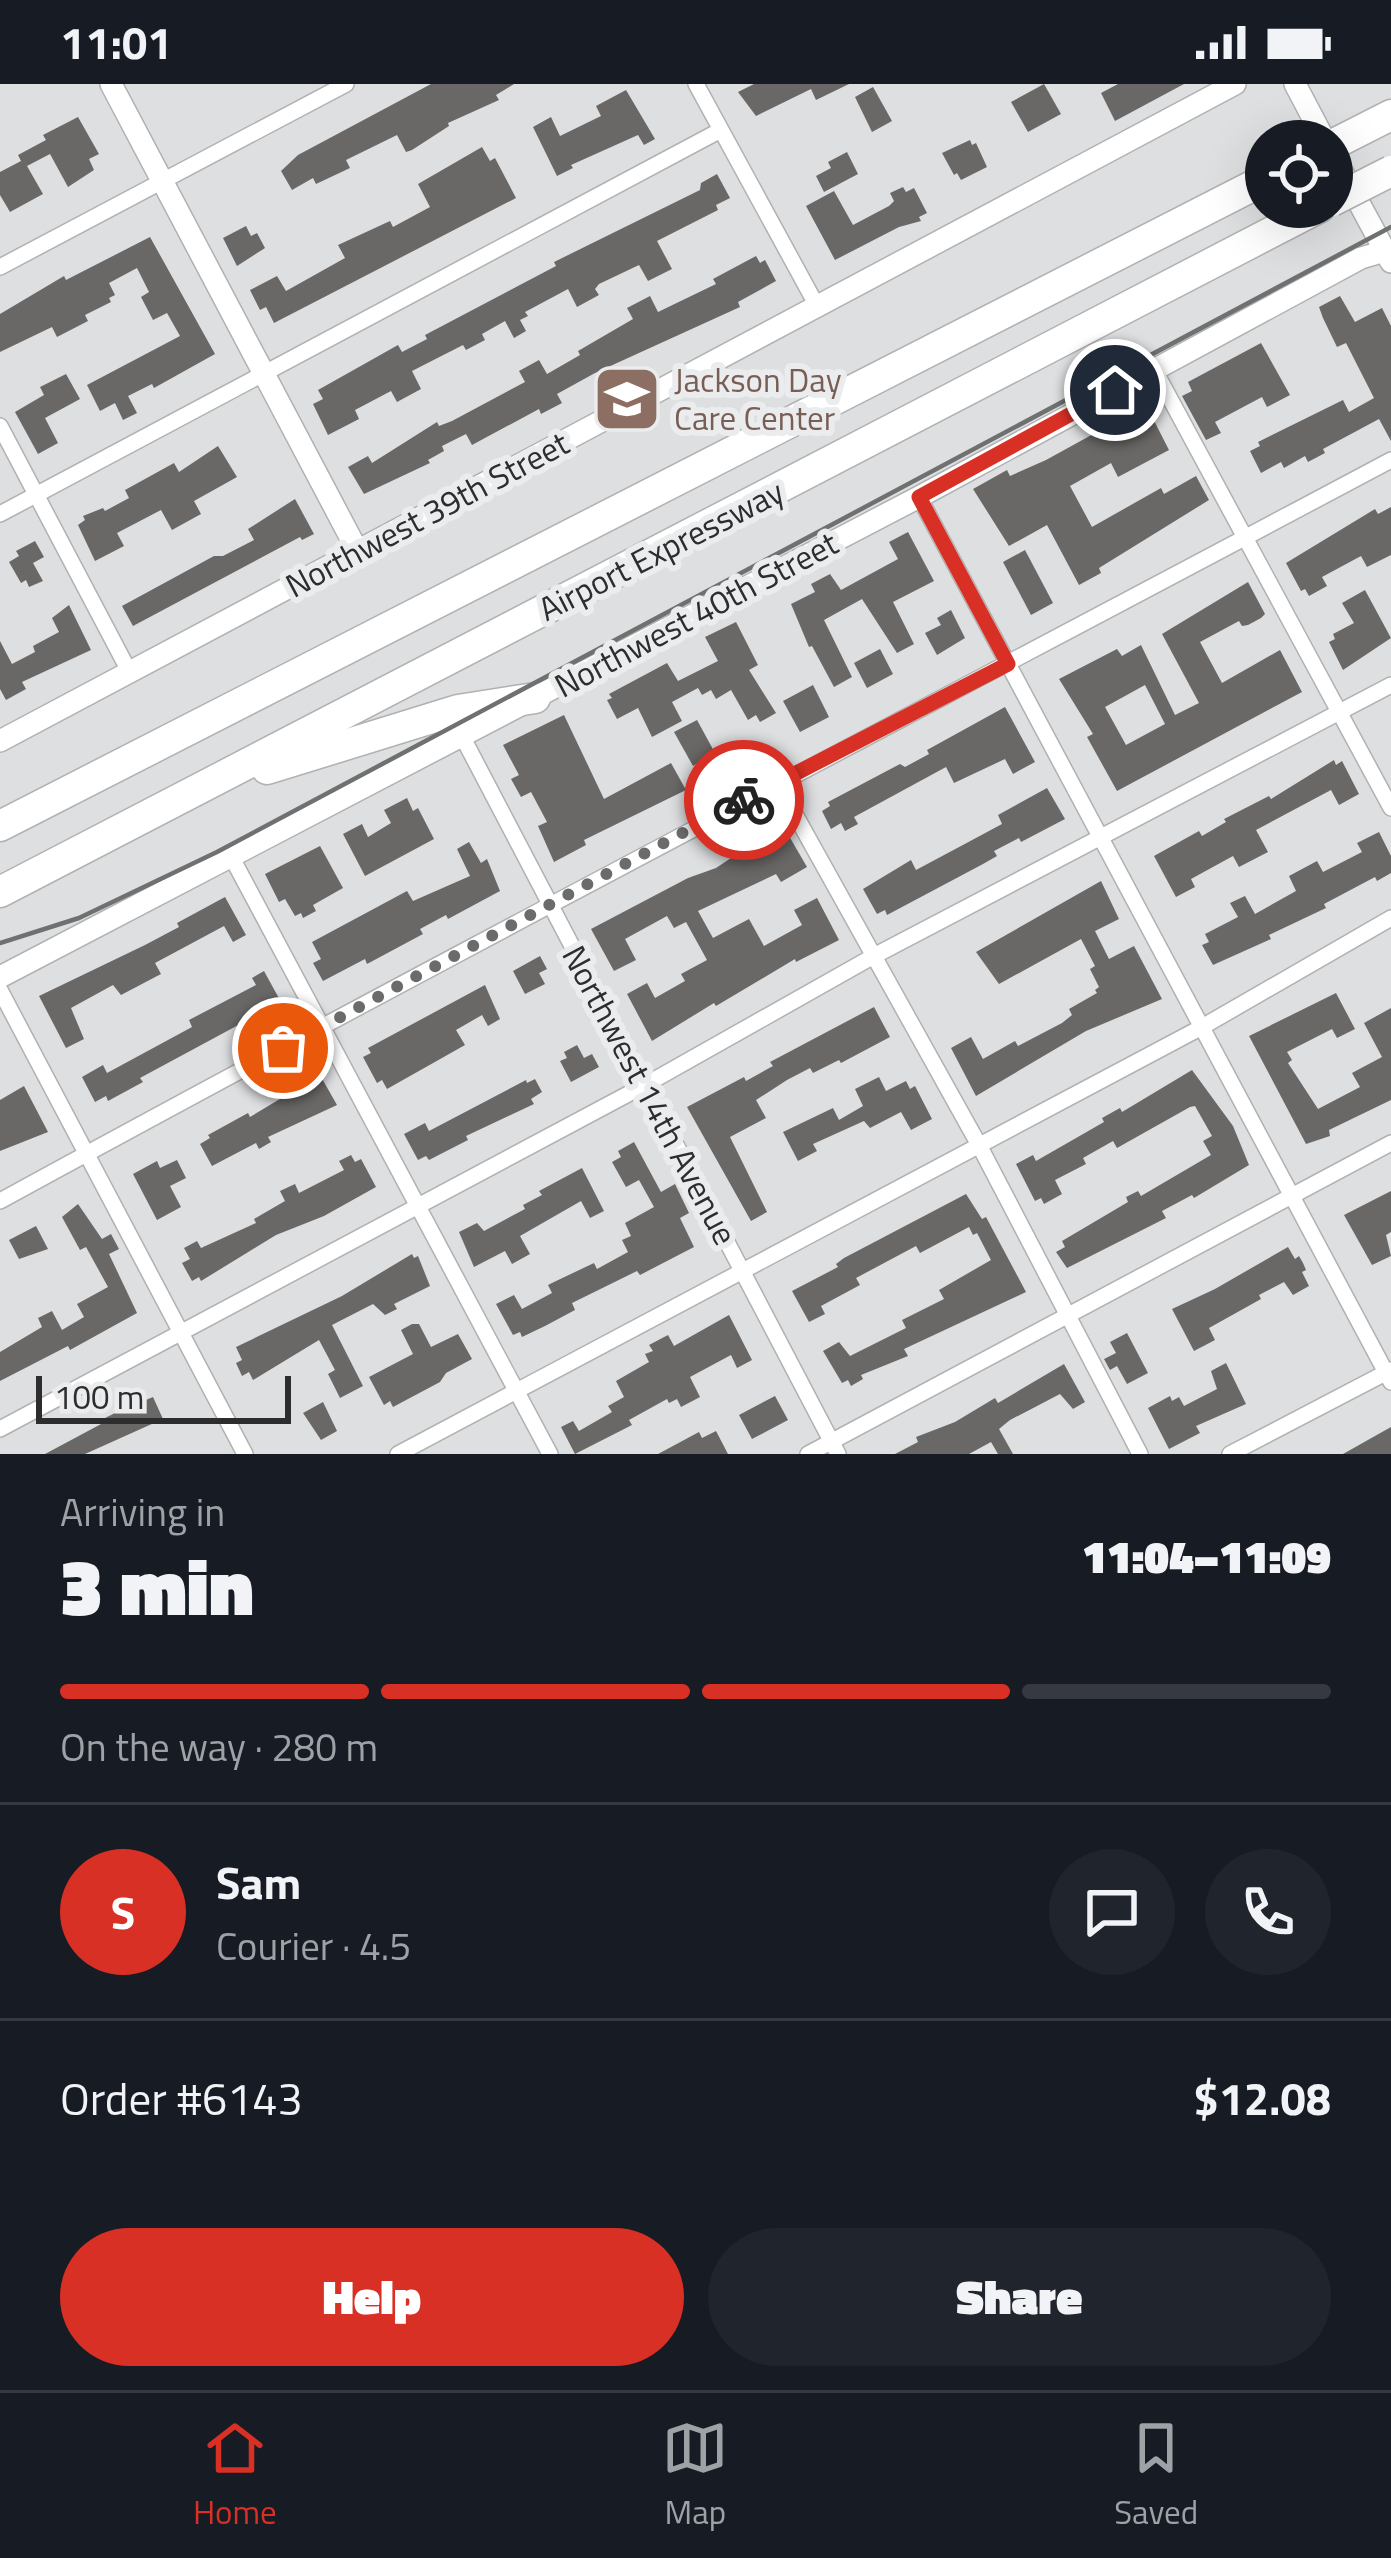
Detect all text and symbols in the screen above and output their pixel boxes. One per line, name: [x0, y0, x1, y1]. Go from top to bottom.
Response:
text: 11:01: [60, 8, 172, 76]
map controls: [1245, 120, 1353, 228]
button: locate: [1245, 120, 1353, 228]
pin: [1064, 339, 1166, 441]
place label: Jackson Day Care Center: [674, 355, 842, 443]
icon: home: [1082, 357, 1148, 423]
school or university icon: Jackson Day Care Center: [592, 364, 662, 434]
street label: Northwest 39th Street: [276, 418, 578, 610]
street label: Airport Expressway: [530, 467, 792, 633]
street label: Northwest 40th Street: [545, 518, 847, 710]
courier: [684, 740, 804, 860]
icon: bike: [711, 767, 777, 833]
street label: Northwest 14th Avenue: [550, 936, 750, 1254]
pin: [232, 997, 334, 1099]
icon: bag: [250, 1015, 316, 1081]
scale bar: [36, 1370, 291, 1423]
text: 100 m: [54, 1372, 144, 1422]
text: Arriving in: [60, 1482, 225, 1541]
text: 11:04–11:09: [1082, 1522, 1331, 1590]
text: 3 min: [60, 1527, 254, 1645]
text: On the way · 280 m: [60, 1717, 378, 1776]
text: Sam: [216, 1848, 301, 1916]
button: chat: [1049, 1849, 1175, 1975]
button: phone: [1205, 1849, 1331, 1975]
text: S: [111, 1878, 135, 1946]
text: Courier · 4.5: [216, 1916, 411, 1975]
text: Order #6143: [60, 2064, 303, 2132]
text: $12.08: [1193, 2064, 1331, 2132]
button: Help: [60, 2228, 684, 2366]
button: Share: [708, 2228, 1331, 2366]
tab: Home: [193, 2415, 277, 2537]
tab: Map: [662, 2415, 728, 2537]
tab: Saved: [1114, 2415, 1198, 2537]

